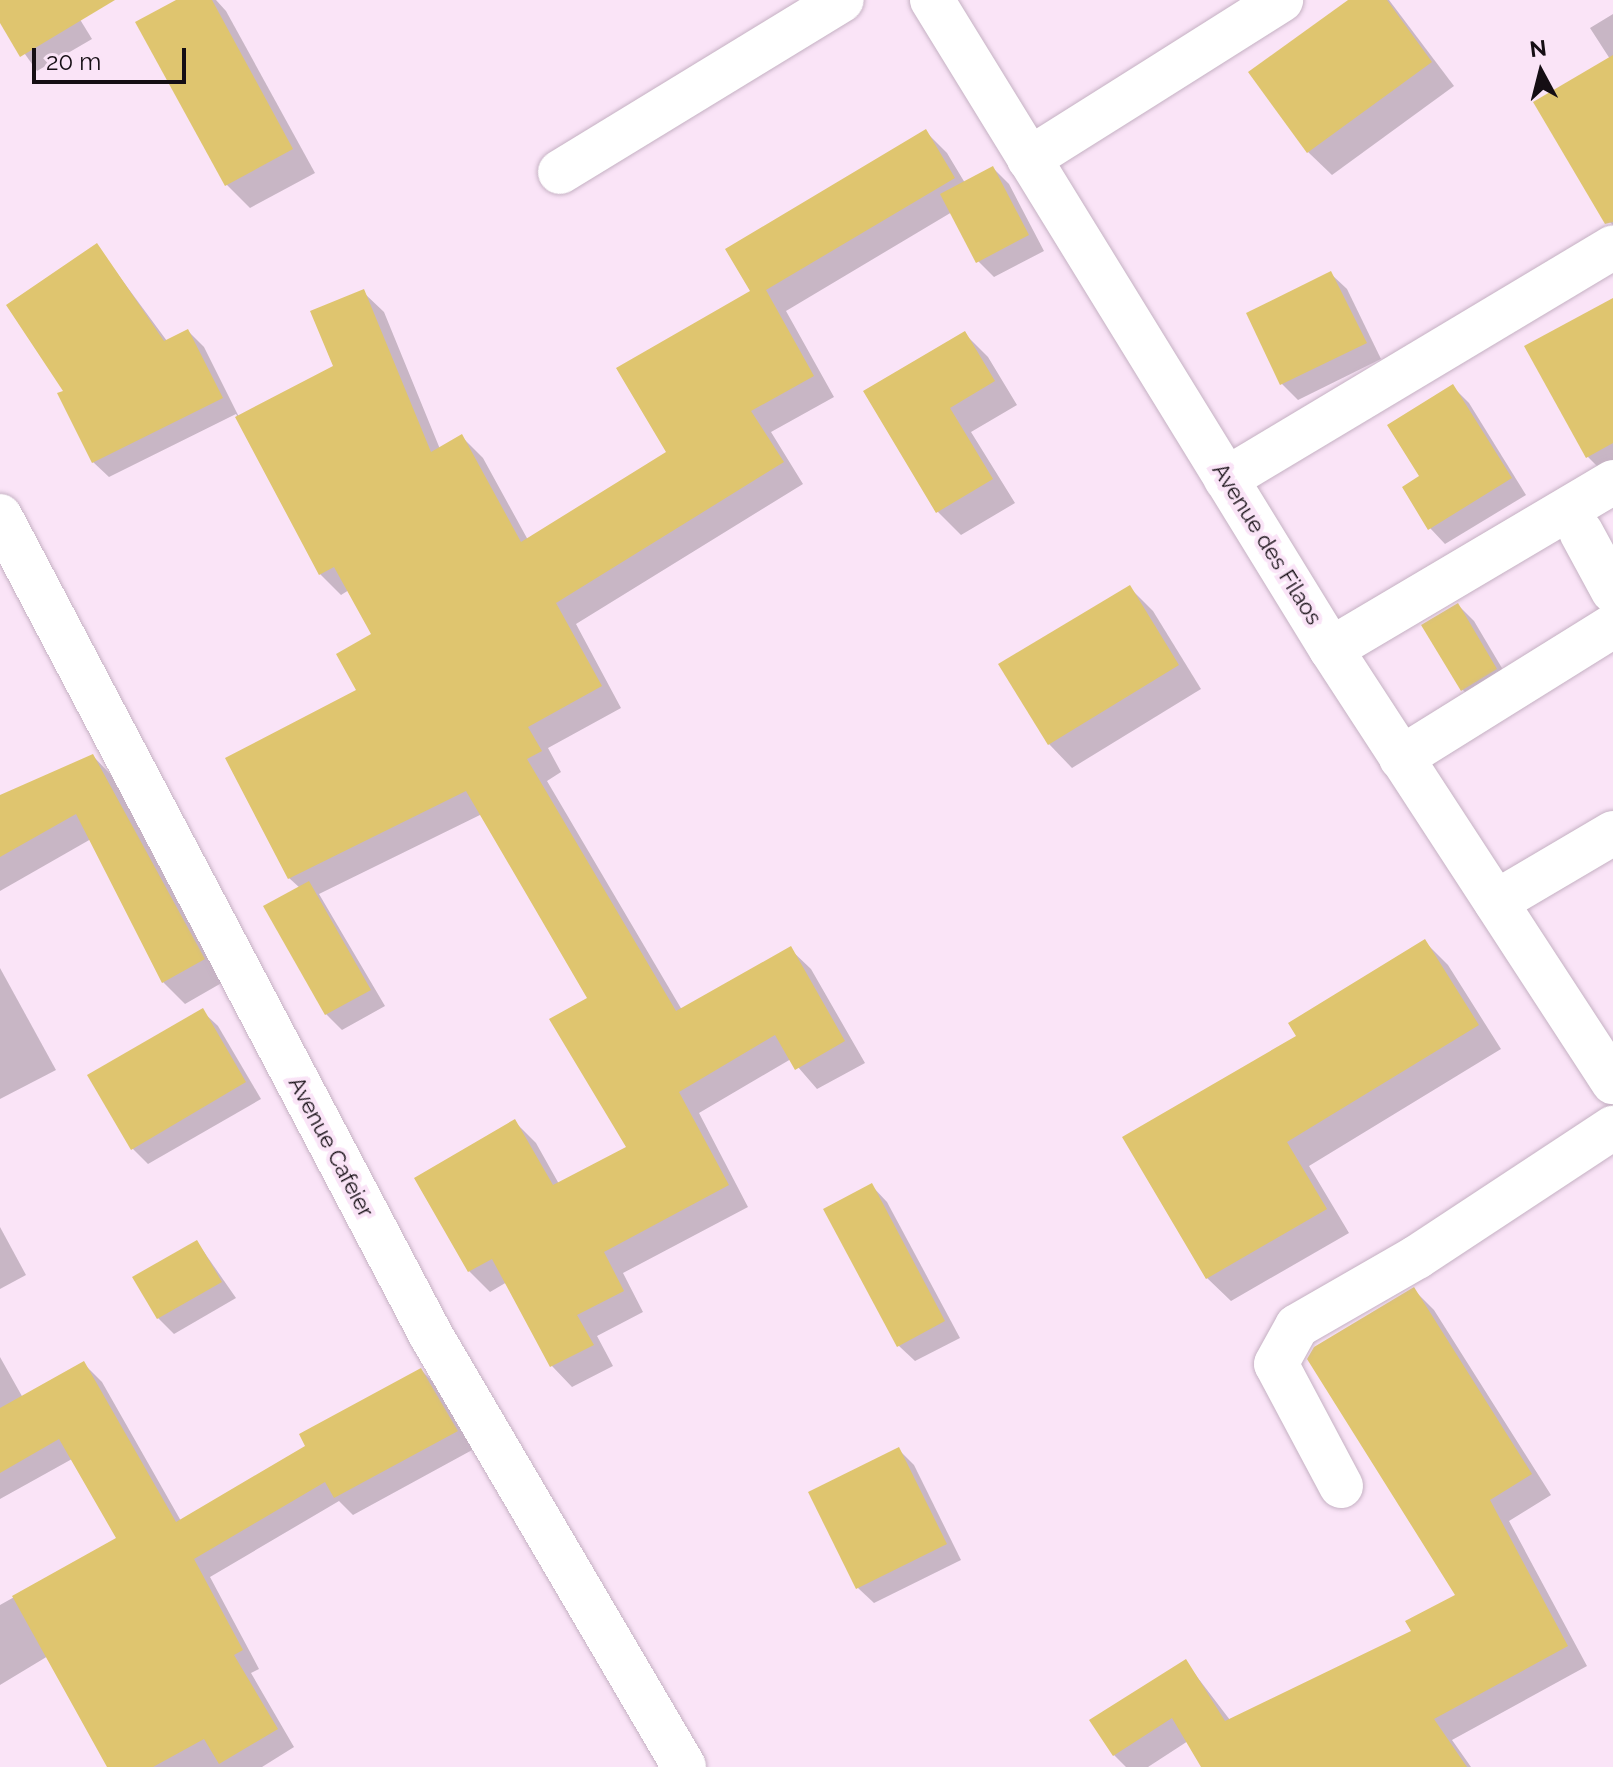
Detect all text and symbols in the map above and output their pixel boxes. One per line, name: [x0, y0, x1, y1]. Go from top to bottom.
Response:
scale bar: [36, 32, 190, 82]
north arrow: [1501, 32, 1581, 112]
text: N: [1528, 34, 1548, 62]
text: 20 m: [46, 47, 101, 76]
street label: Avenue des Filaos: [1207, 459, 1327, 629]
street label: Avenue Cafeier: [283, 1072, 379, 1222]

